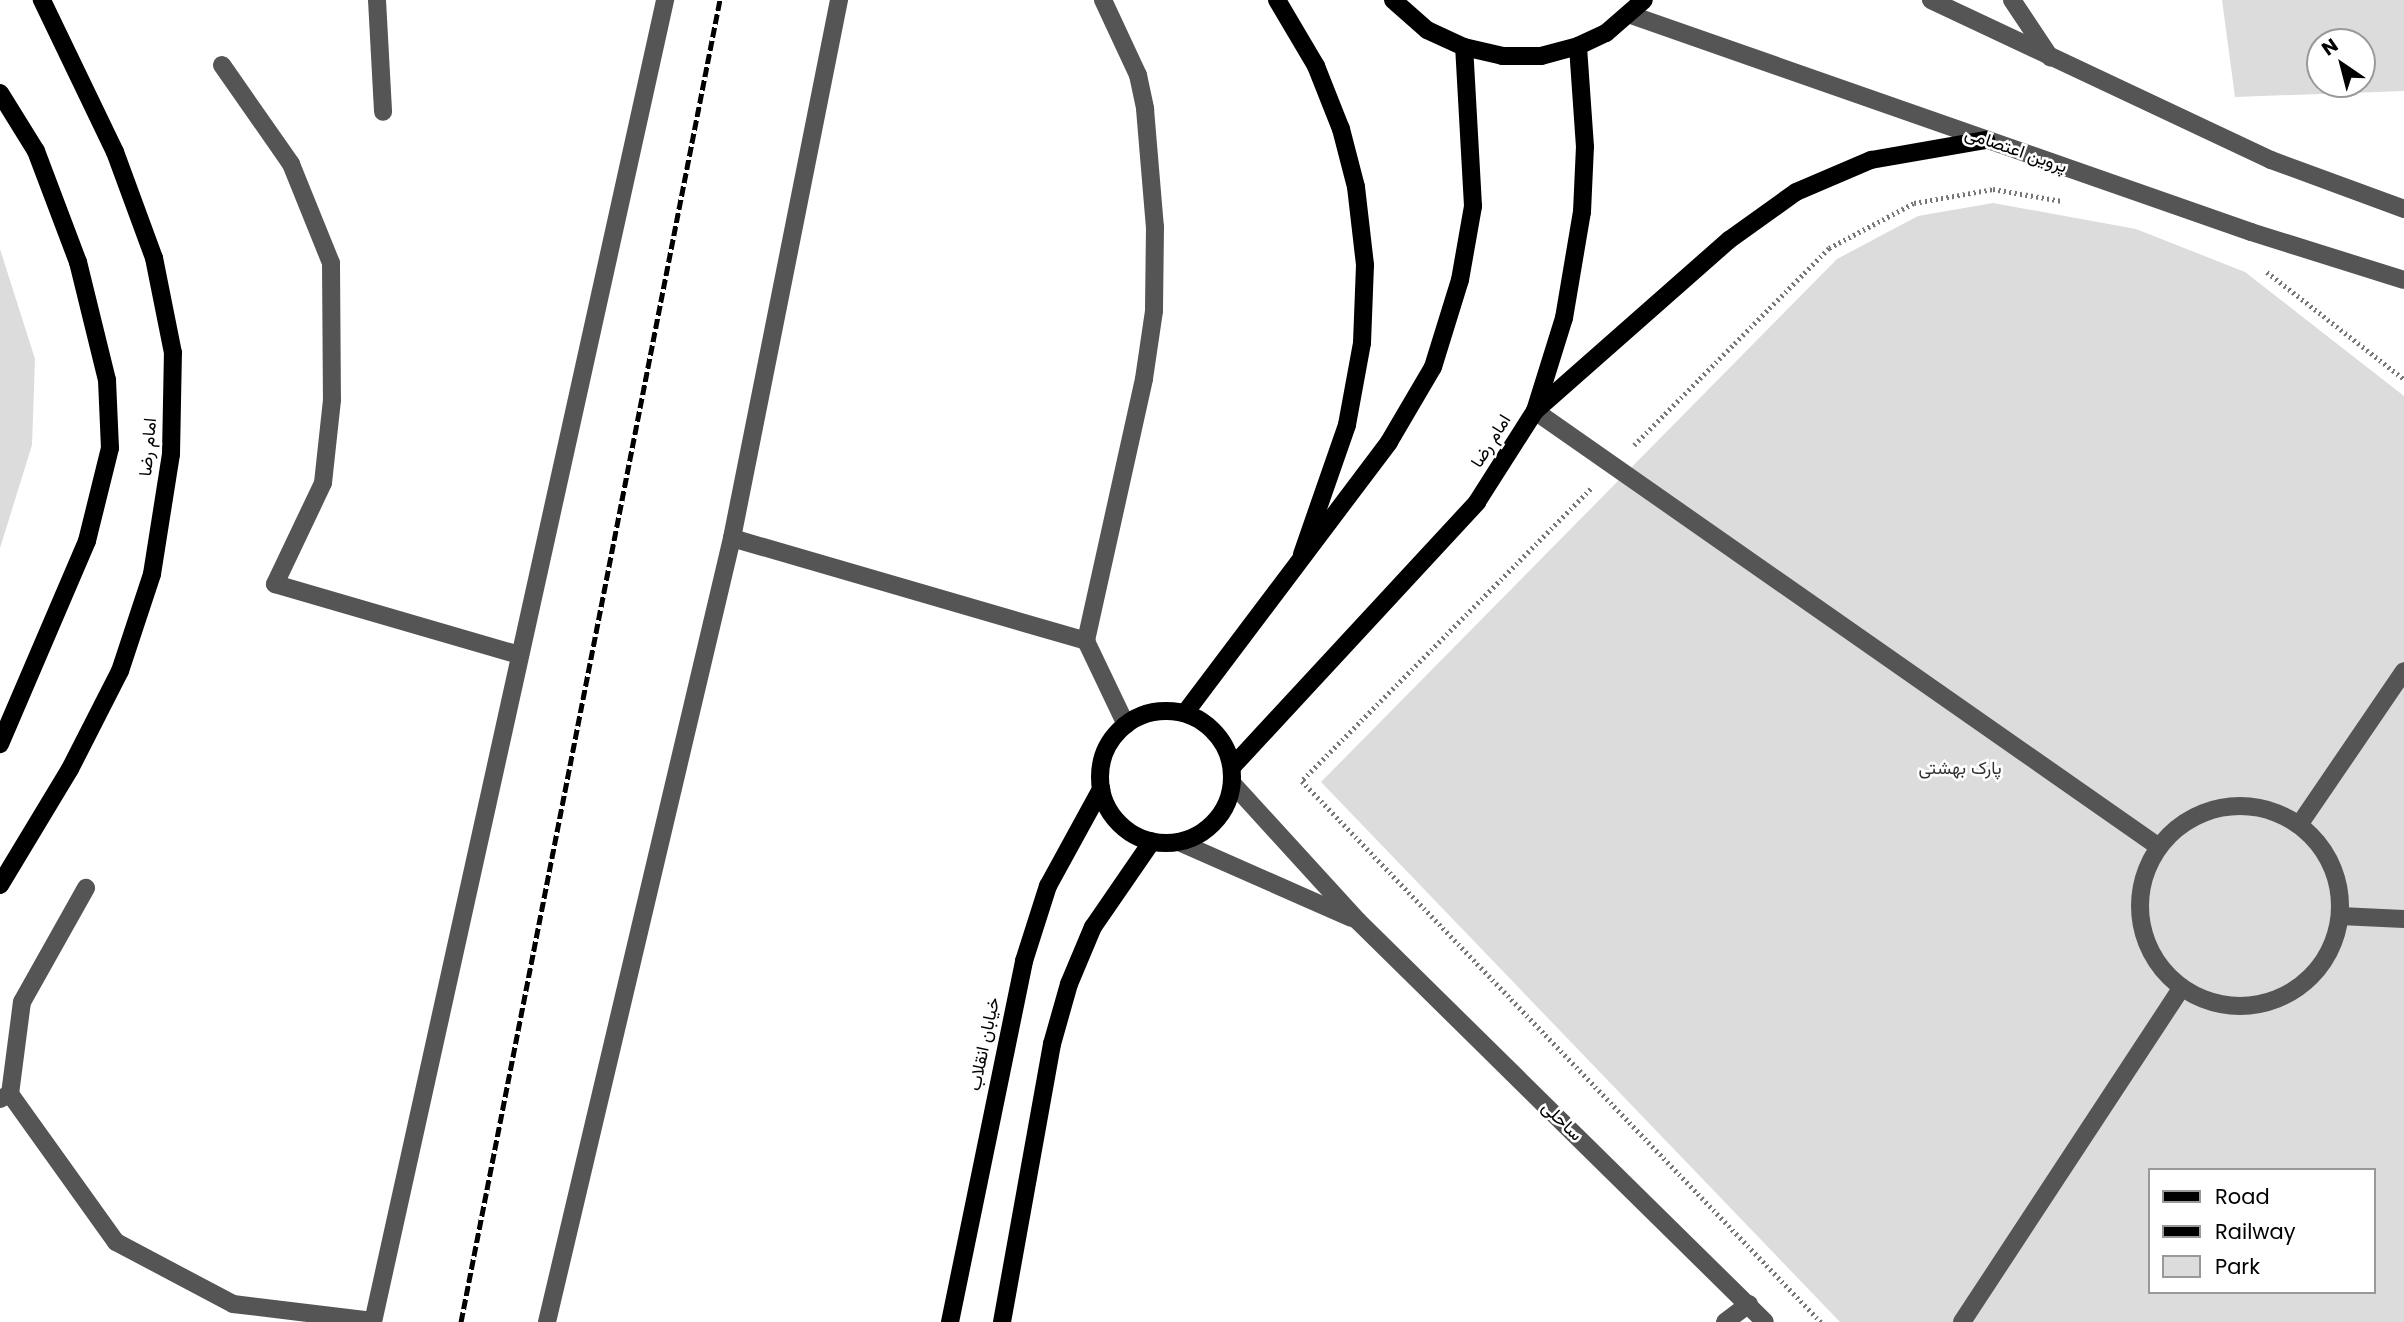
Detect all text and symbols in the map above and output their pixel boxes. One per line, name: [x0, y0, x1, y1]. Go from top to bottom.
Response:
north arrow: [2306, 28, 2376, 98]
text: N: [2316, 32, 2343, 62]
street label: پروین اعتصامی: [1962, 122, 2070, 178]
street label: امام رضا: [1466, 410, 1516, 472]
street label: امام رضا: [135, 417, 161, 477]
park label: پارک بهشتی: [1919, 757, 2001, 779]
street label: خیابان انقلاب: [964, 995, 1004, 1093]
street label: ساحلی: [1537, 1096, 1587, 1146]
legend: [2148, 1168, 2376, 1294]
text: Road: [2215, 1182, 2270, 1211]
text: Railway: [2215, 1217, 2296, 1246]
text: Park: [2215, 1252, 2260, 1281]

